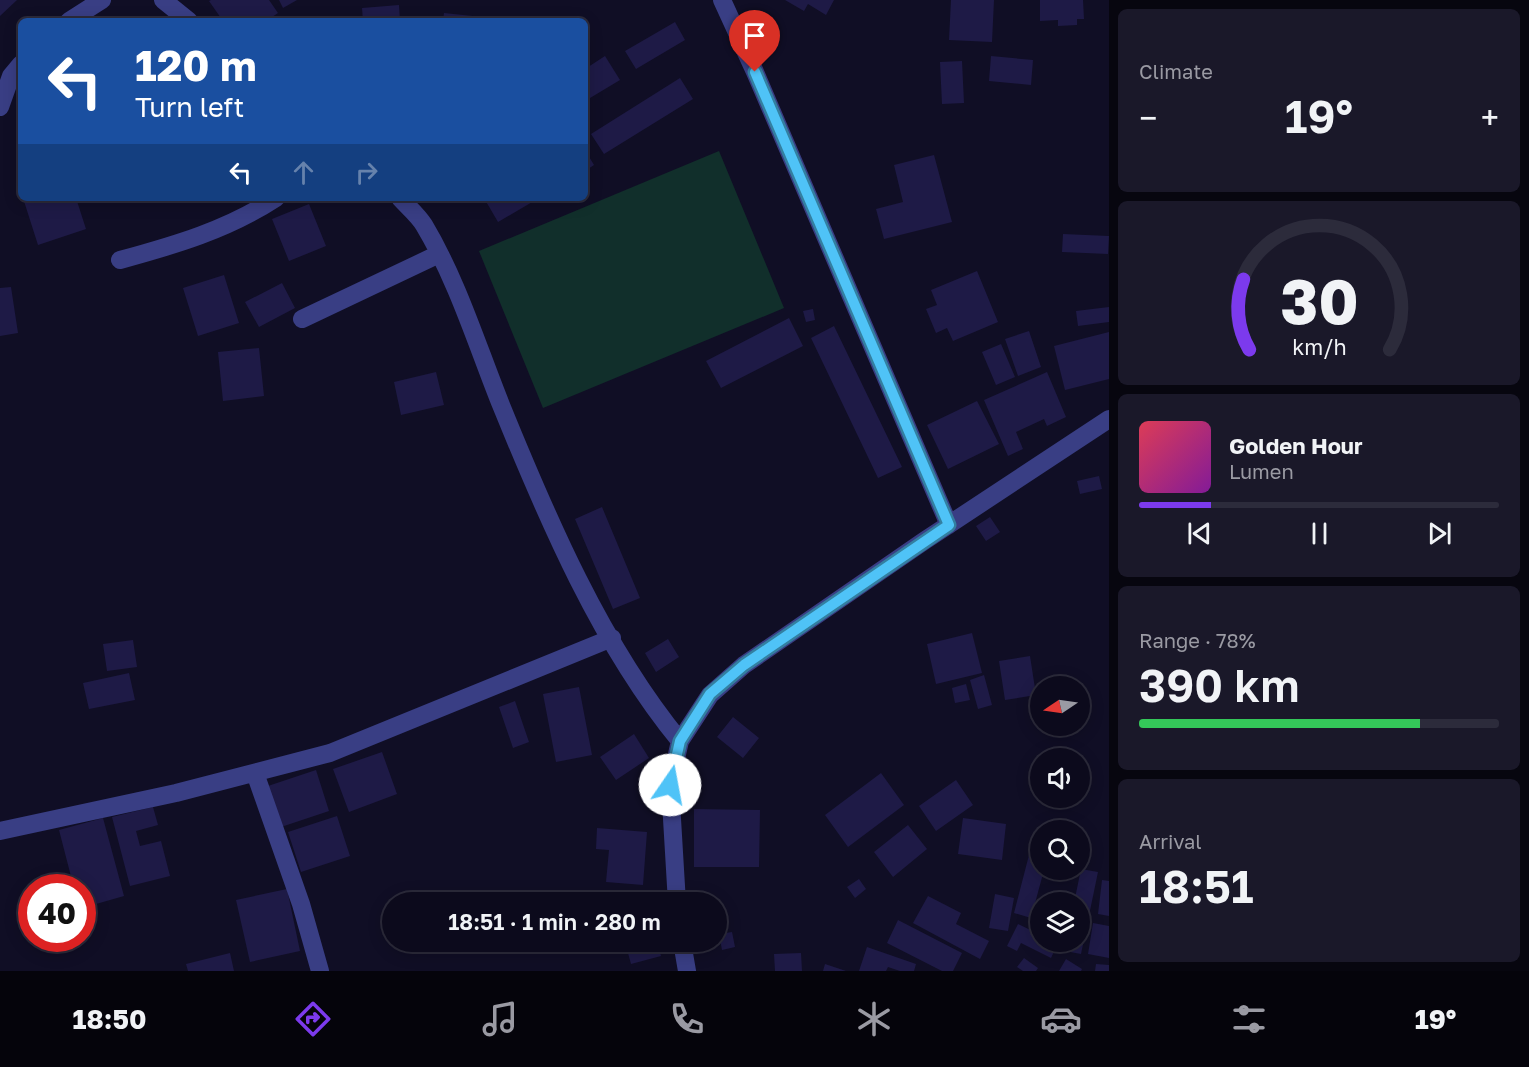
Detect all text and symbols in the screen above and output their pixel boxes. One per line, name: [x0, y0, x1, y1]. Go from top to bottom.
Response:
pin: [729, 10, 780, 72]
icon: arrive: [738, 19, 771, 52]
text: 120 m: [135, 40, 257, 90]
icon: left: [36, 42, 114, 120]
text: Climate: [1139, 59, 1213, 83]
text: 19°: [1285, 89, 1353, 143]
text: Turn left: [135, 91, 244, 123]
text: −: [1139, 98, 1157, 137]
text: +: [1481, 98, 1499, 137]
icon: left: [224, 156, 257, 189]
icon: ahead: [287, 156, 320, 189]
icon: right: [350, 156, 383, 189]
text: 30: [1280, 263, 1358, 338]
text: km/h: [1292, 335, 1346, 361]
text: Golden Hour: [1229, 432, 1363, 459]
text: Lumen: [1229, 459, 1294, 483]
icon: previous: [1183, 517, 1216, 550]
icon: pause: [1303, 517, 1336, 550]
icon: next: [1423, 517, 1456, 550]
text: Range · 78%: [1139, 628, 1256, 652]
text: 390 km: [1139, 658, 1300, 712]
north arrow: [1030, 676, 1090, 736]
map controls: [1030, 676, 1090, 952]
button: sound: [1030, 748, 1090, 808]
position arrow: [638, 753, 702, 817]
button: search: [1030, 820, 1090, 880]
text: Arrival: [1139, 829, 1202, 853]
text: 18:51: [1139, 859, 1254, 913]
speed limit sign: 40: [18, 874, 96, 952]
button: layers: [1030, 892, 1090, 952]
text: 18:51 · 1 min · 280 m: [448, 908, 661, 935]
icon: directions: [292, 998, 334, 1040]
icon: music: [479, 998, 521, 1040]
icon: phone: [666, 998, 708, 1040]
icon: climate: [853, 998, 895, 1040]
icon: car: [1040, 998, 1082, 1040]
icon: filters: [1228, 998, 1270, 1040]
text: 18:50: [73, 1003, 146, 1035]
text: 19°: [1415, 1003, 1456, 1035]

